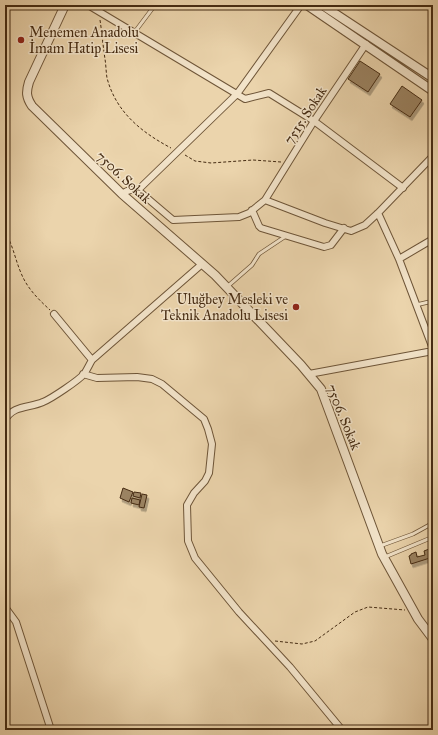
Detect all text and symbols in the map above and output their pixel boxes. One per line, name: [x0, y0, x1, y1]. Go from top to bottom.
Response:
place label: Menemen Anadolu İmam Hatip Lisesi: [29, 24, 139, 57]
marker: Menemen Anadolu İmam Hatip Lisesi: [16, 35, 26, 45]
street label: 7515. Sokak: [280, 83, 331, 147]
street label: 7506. Sokak: [93, 148, 155, 208]
place label: Uluğbey Mesleki ve Teknik Anadolu Lisesi: [161, 291, 288, 324]
marker: Uluğbey Mesleki ve Teknik Anadolu Lisesi: [291, 302, 301, 312]
street label: 7506. Sokak: [323, 382, 365, 453]

